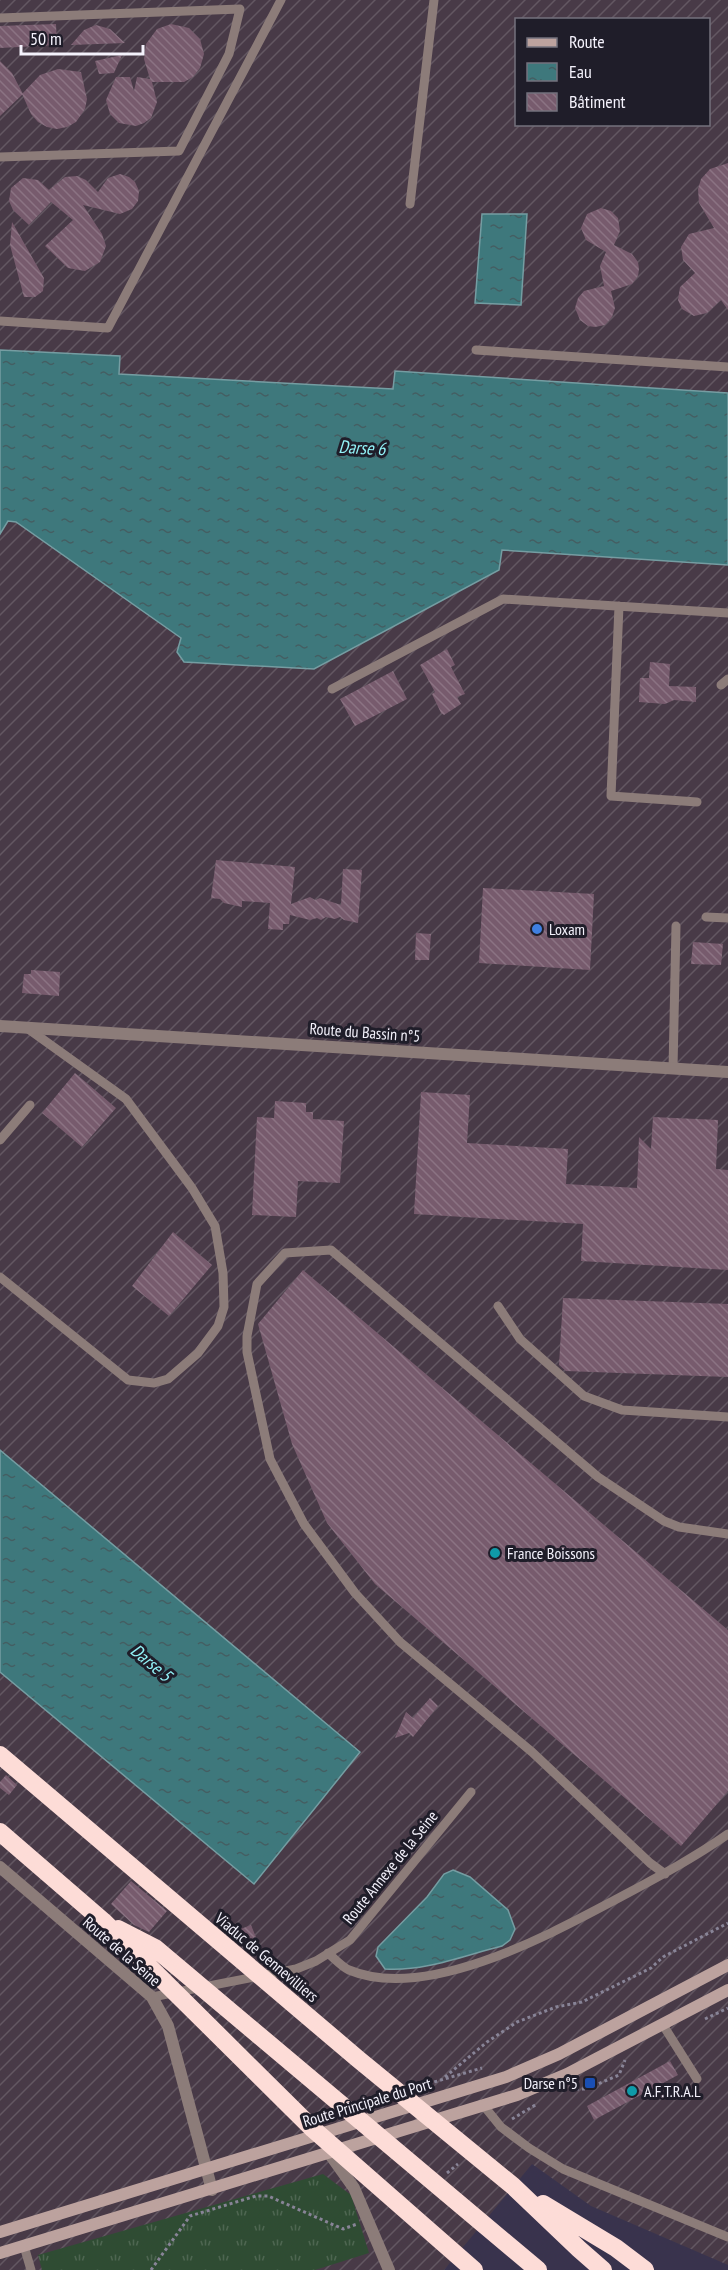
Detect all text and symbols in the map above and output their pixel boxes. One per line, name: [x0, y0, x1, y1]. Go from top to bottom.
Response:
scale bar: [21, 18, 142, 56]
legend: [515, 18, 710, 126]
text: 50 m: [30, 27, 62, 50]
text: Route: [569, 30, 605, 53]
text: Eau: [569, 60, 592, 83]
text: Bâtiment: [569, 90, 626, 113]
water label: Darse 6: [338, 435, 388, 460]
place label: Loxam: [549, 919, 585, 939]
marker: Loxam: [530, 922, 544, 936]
street label: Route du Bassin n°5: [309, 1018, 421, 1046]
place label: France Boissons: [507, 1543, 595, 1563]
marker: France Boissons: [488, 1546, 502, 1560]
water label: Darse 5: [126, 1639, 178, 1688]
street label: Route Annexe de la Seine: [338, 1806, 442, 1928]
street label: Viaduc de Gennevilliers: [210, 1907, 323, 2006]
street label: Route de la Seine: [79, 1912, 165, 1990]
street label: Route Principale du Port: [300, 2073, 434, 2131]
place label: Darse n°5: [524, 2073, 578, 2093]
marker: Darse n°5: [583, 2076, 597, 2090]
place label: A.F.T.R.A.L: [644, 2081, 701, 2101]
marker: A.F.T.R.A.L: [625, 2084, 639, 2098]

